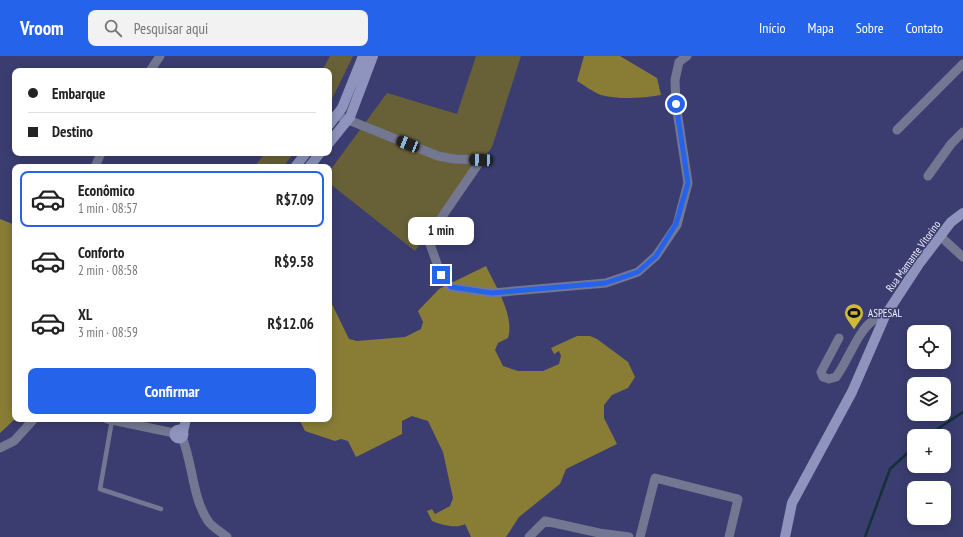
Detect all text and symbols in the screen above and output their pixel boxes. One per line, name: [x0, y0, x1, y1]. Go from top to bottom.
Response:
search box: [88, 10, 368, 46]
text: Vroom: [20, 16, 64, 40]
icon: search: [102, 17, 124, 39]
text: Pesquisar aqui: [134, 19, 208, 38]
text: Início: [759, 19, 786, 37]
text: Mapa: [808, 19, 834, 37]
text: Sobre: [856, 19, 884, 37]
text: Contato: [906, 19, 943, 37]
text: Embarque: [52, 84, 105, 103]
route start: [667, 95, 685, 113]
text: Destino: [52, 122, 93, 141]
car: [395, 134, 421, 154]
car: [469, 154, 493, 166]
icon: car: [30, 181, 66, 217]
text: Econômico: [78, 181, 135, 200]
text: R$7.09: [276, 190, 314, 209]
text: 1 min · 08:57: [78, 200, 138, 217]
callout: 1 min: [408, 217, 474, 245]
street label: Rua Mamante Vitorino: [883, 218, 944, 294]
text: 1 min: [428, 222, 454, 239]
icon: car: [30, 243, 66, 279]
text: Conforto: [78, 243, 124, 262]
text: R$9.58: [275, 252, 314, 271]
text: 2 min · 08:58: [78, 262, 138, 279]
route end: [432, 266, 450, 284]
sports icon: ASPESAL: [843, 302, 865, 330]
icon: car: [30, 305, 66, 341]
text: XL: [78, 305, 92, 324]
place label: ASPESAL: [868, 306, 903, 320]
text: R$12.06: [267, 314, 314, 333]
text: 3 min · 08:59: [78, 324, 138, 341]
map controls: [907, 325, 951, 525]
button: locate: [907, 325, 951, 369]
button: Confirmar: [28, 368, 316, 414]
button: layers: [907, 377, 951, 421]
button: +: [907, 429, 951, 473]
button: −: [907, 481, 951, 525]

